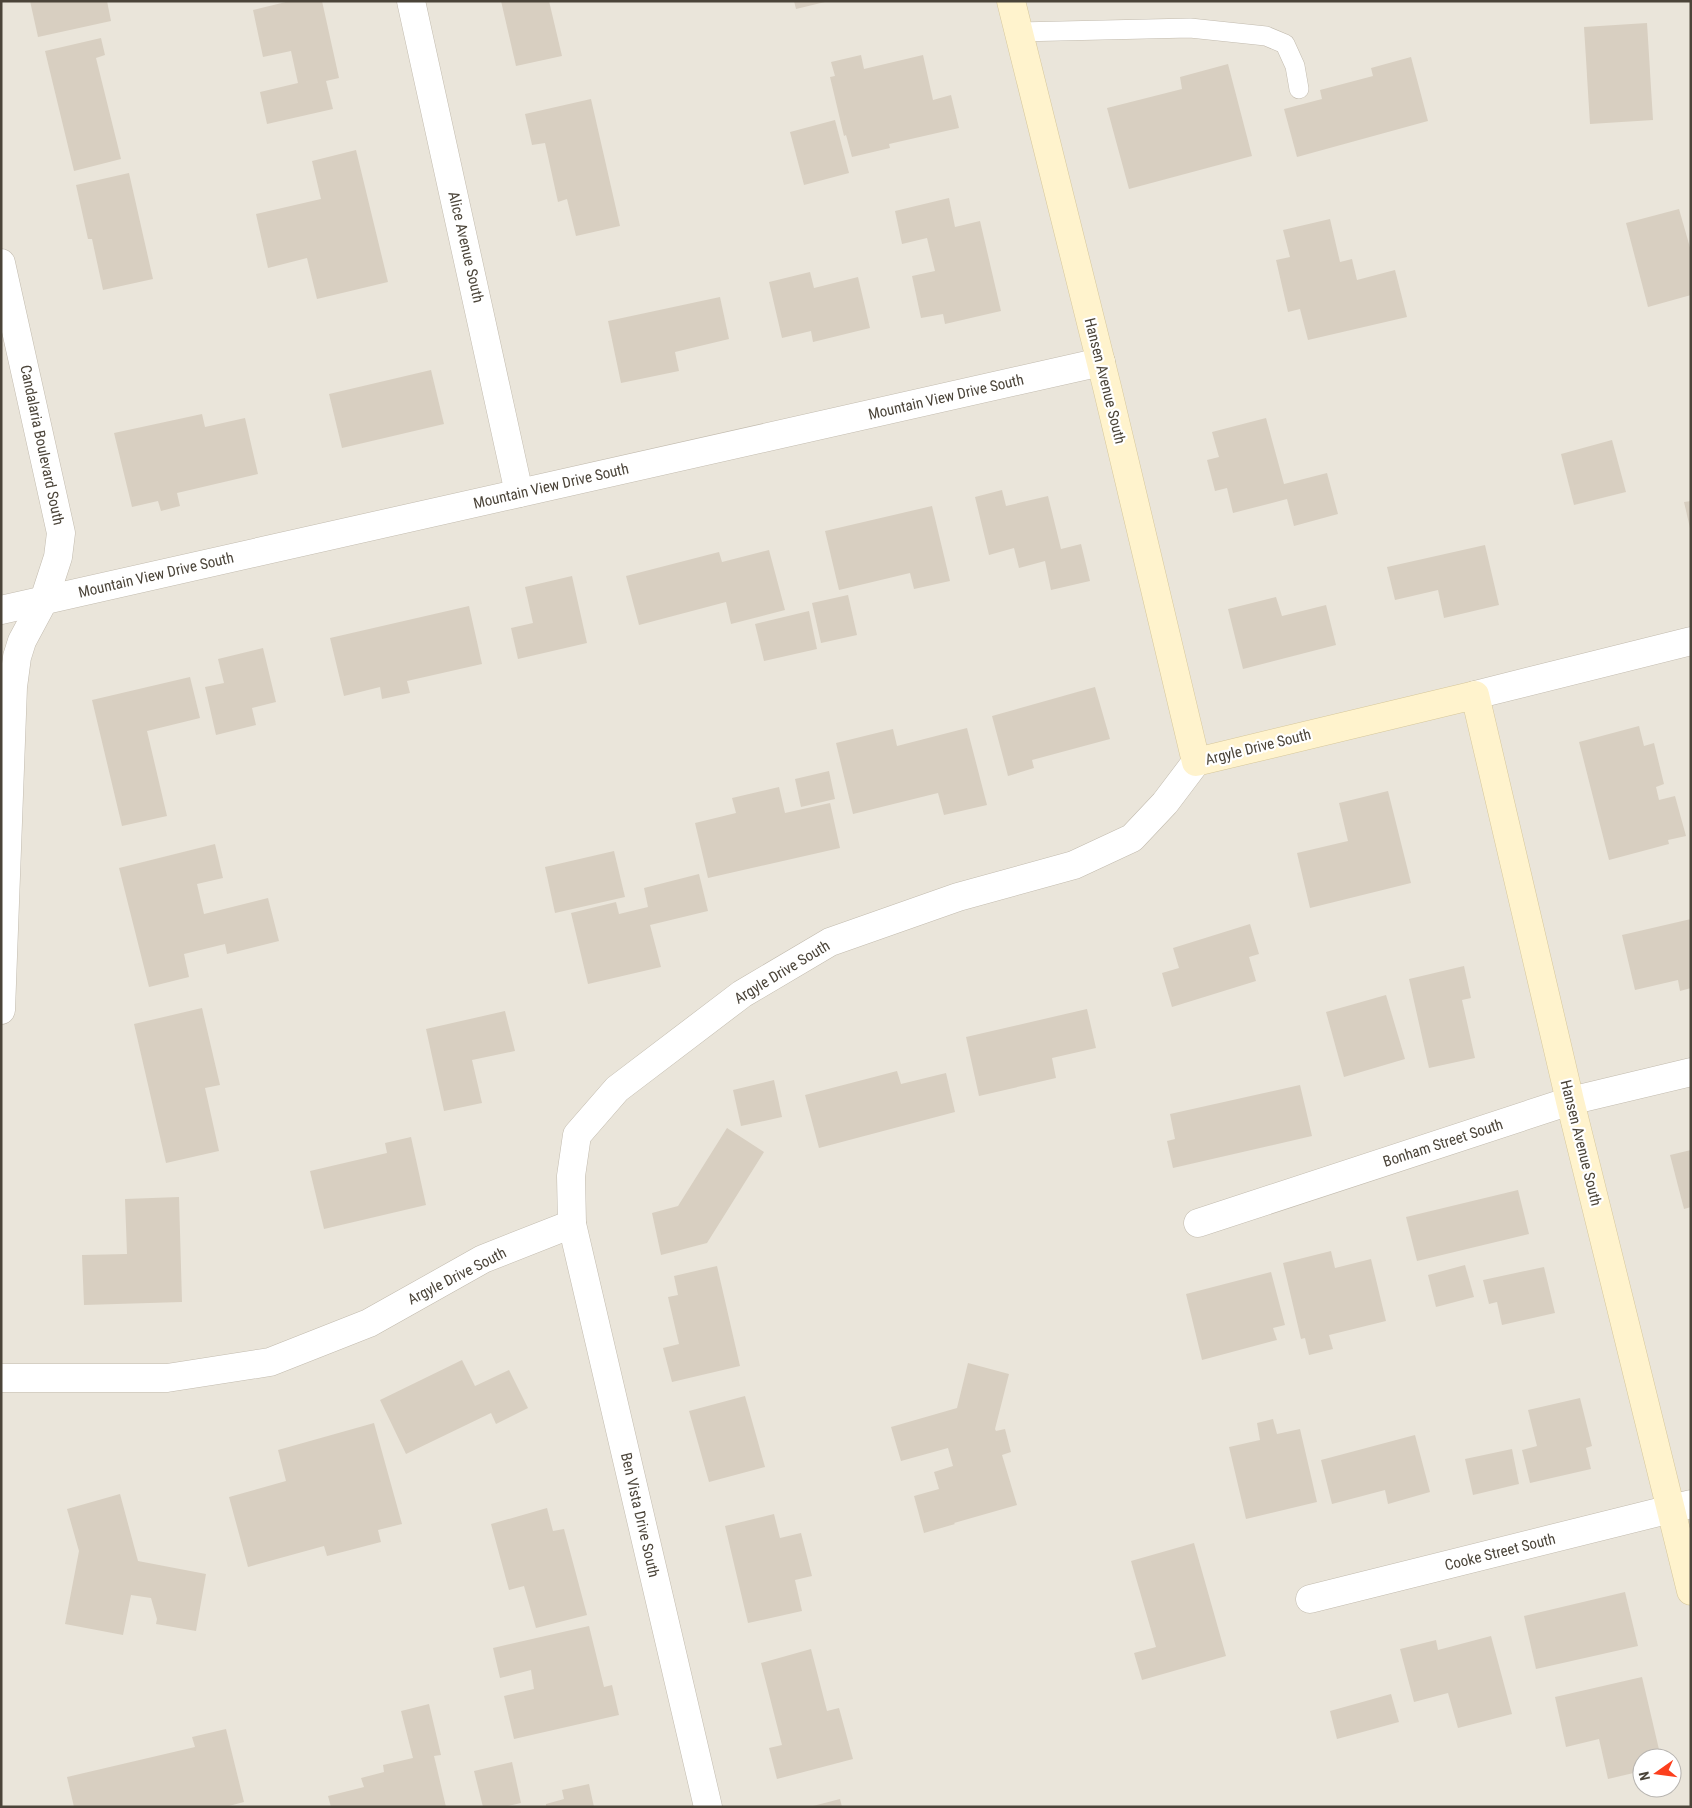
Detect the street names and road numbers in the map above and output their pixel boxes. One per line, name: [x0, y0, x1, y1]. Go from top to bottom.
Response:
street label: Alice Avenue South: [444, 190, 488, 304]
street label: Hansen Avenue South: [1081, 316, 1129, 446]
street label: Candalaria Boulevard South: [16, 363, 68, 527]
street label: Mountain View Drive South: [867, 370, 1025, 424]
street label: Mountain View Drive South: [472, 459, 630, 513]
street label: Mountain View Drive South: [77, 548, 235, 602]
street label: Argyle Drive South: [1203, 725, 1313, 769]
street label: Argyle Drive South: [731, 936, 833, 1008]
street label: Hansen Avenue South: [1557, 1078, 1605, 1208]
street label: Bonham Street South: [1381, 1115, 1505, 1171]
street label: Argyle Drive South: [405, 1243, 509, 1309]
street label: Ben Vista Drive South: [617, 1451, 663, 1579]
street label: Cooke Street South: [1443, 1530, 1557, 1574]

